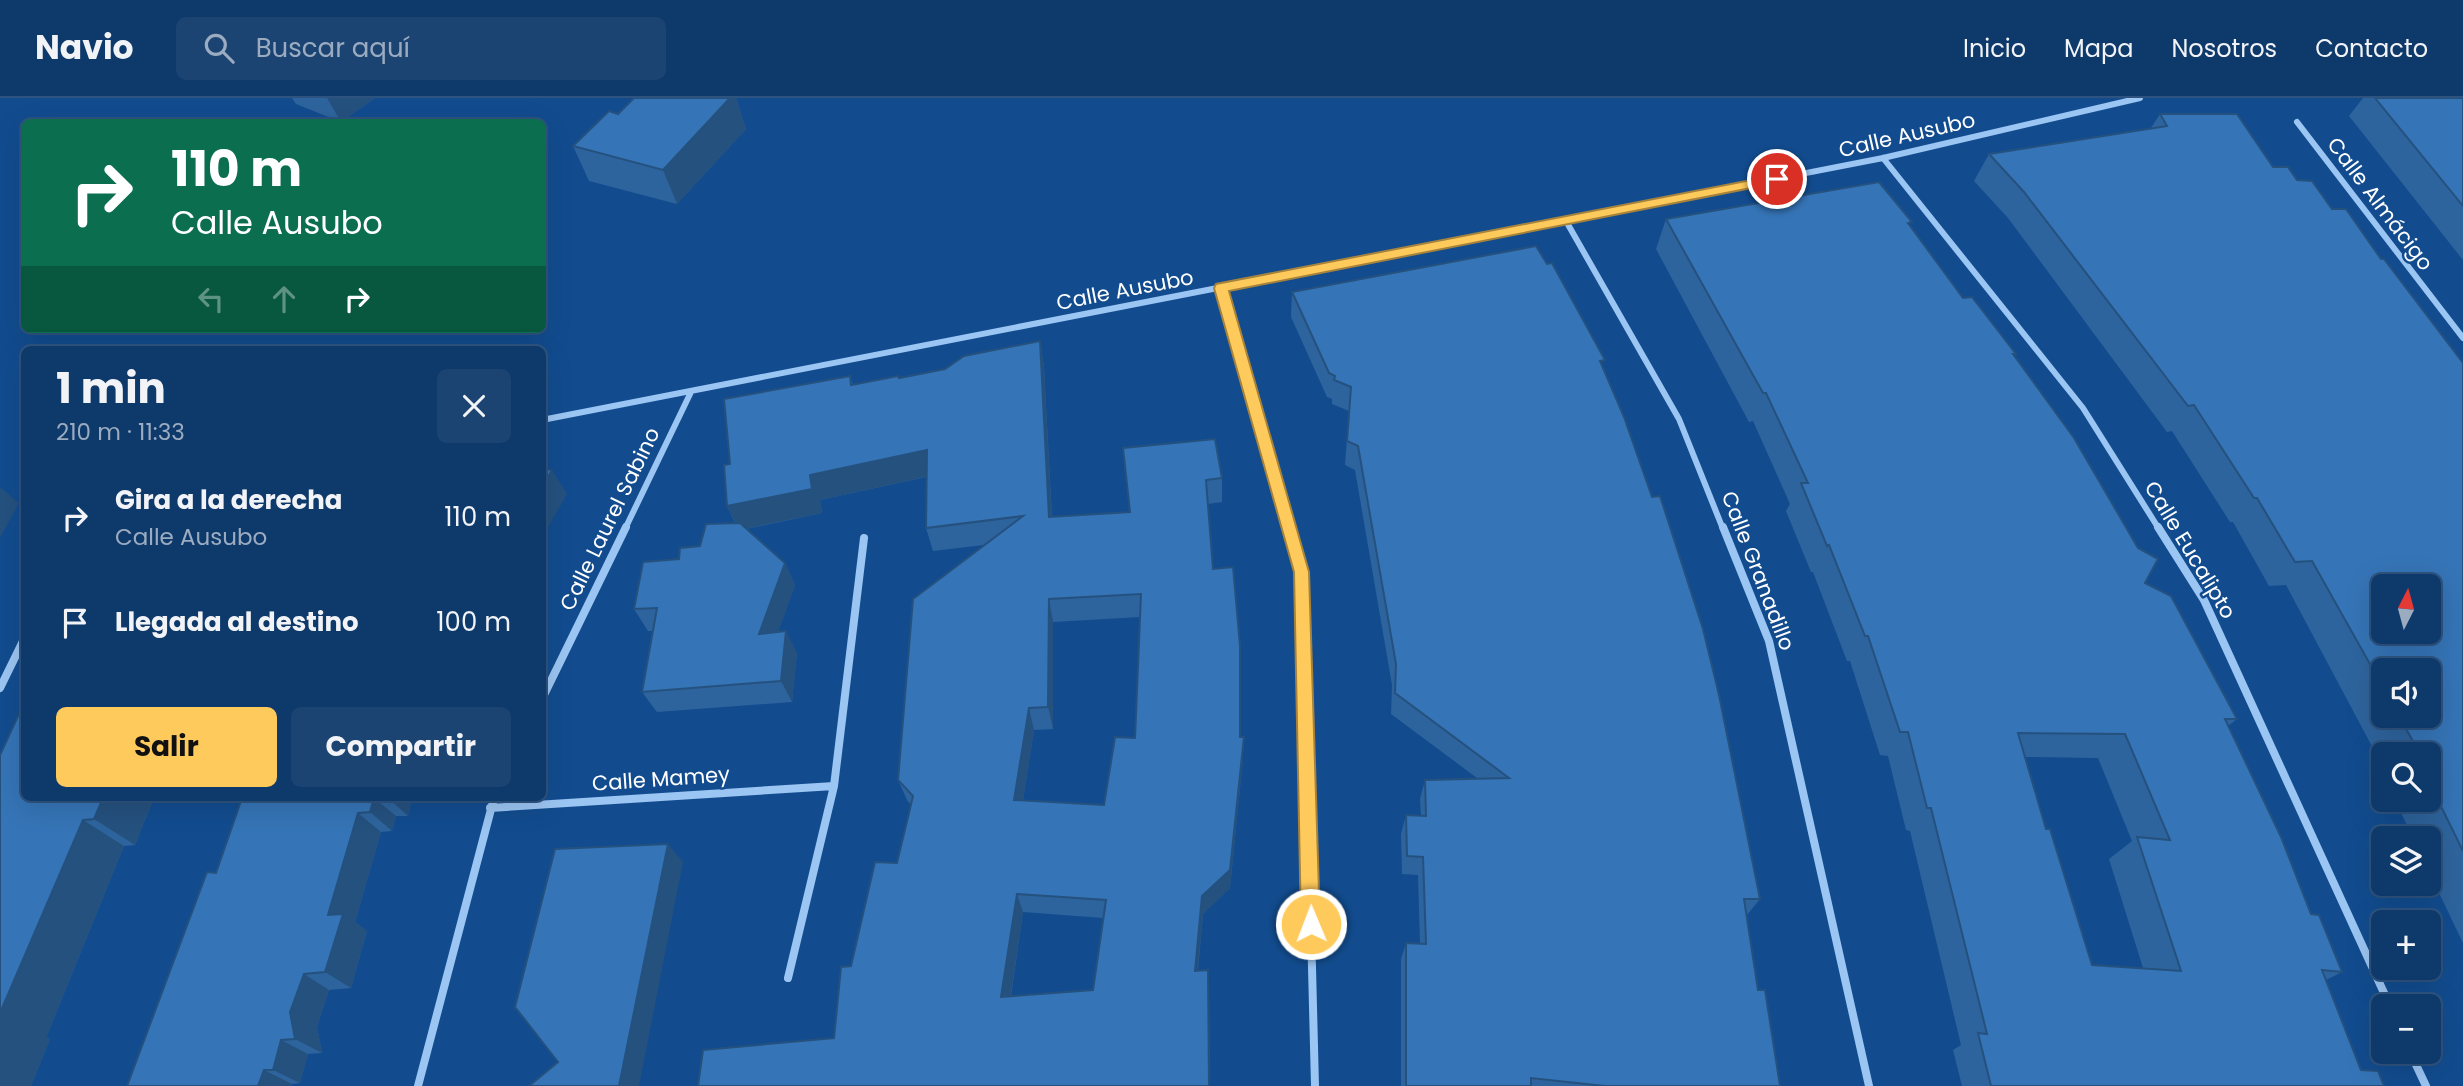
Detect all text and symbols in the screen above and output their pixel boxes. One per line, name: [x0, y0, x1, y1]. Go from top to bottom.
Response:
search box: [176, 17, 666, 80]
text: Navio: [35, 24, 134, 71]
icon: search: [200, 29, 238, 67]
text: Buscar aquí: [256, 30, 410, 66]
text: Inicio: [1963, 32, 2026, 65]
text: Mapa: [2064, 32, 2133, 65]
text: Nosotros: [2171, 32, 2277, 65]
text: Contacto: [2315, 32, 2428, 65]
street label: Calle Ausubo: [1836, 105, 1978, 164]
street label: Calle Almácigo: [2321, 131, 2440, 276]
text: 110 m: [171, 135, 302, 203]
icon: right: [56, 147, 147, 238]
pin: [1747, 149, 1807, 209]
icon: arrive: [1758, 160, 1796, 198]
text: Calle Ausubo: [171, 200, 383, 245]
street label: Calle Ausubo: [1054, 262, 1196, 317]
icon: left: [192, 280, 230, 318]
icon: ahead: [265, 280, 303, 318]
icon: right: [338, 280, 376, 318]
text: 1 min: [56, 359, 166, 418]
button: close: [437, 369, 511, 443]
text: 210 m · 11:33: [56, 416, 185, 448]
street label: Calle Laurel Sabino: [553, 422, 667, 615]
street label: Calle Eucalipto: [2138, 475, 2243, 624]
text: Gira a la derecha: [115, 482, 343, 518]
street label: Calle Granadillo: [1715, 487, 1802, 655]
icon: right: [56, 499, 94, 537]
text: 110 m: [444, 499, 511, 535]
text: Calle Ausubo: [115, 521, 267, 553]
north arrow: [2371, 574, 2441, 644]
map controls: [2371, 574, 2441, 1064]
icon: arrive: [56, 604, 94, 642]
text: Llegada al destino: [115, 604, 359, 640]
text: 100 m: [436, 604, 511, 640]
button: sound: [2371, 658, 2441, 728]
button: Salir: [56, 707, 277, 787]
button: Compartir: [291, 707, 511, 787]
button: search: [2371, 742, 2441, 812]
street label: Calle Mamey: [591, 759, 731, 798]
button: layers: [2371, 826, 2441, 896]
position arrow: [1274, 887, 1348, 961]
button: +: [2371, 910, 2441, 980]
button: −: [2371, 994, 2441, 1064]

